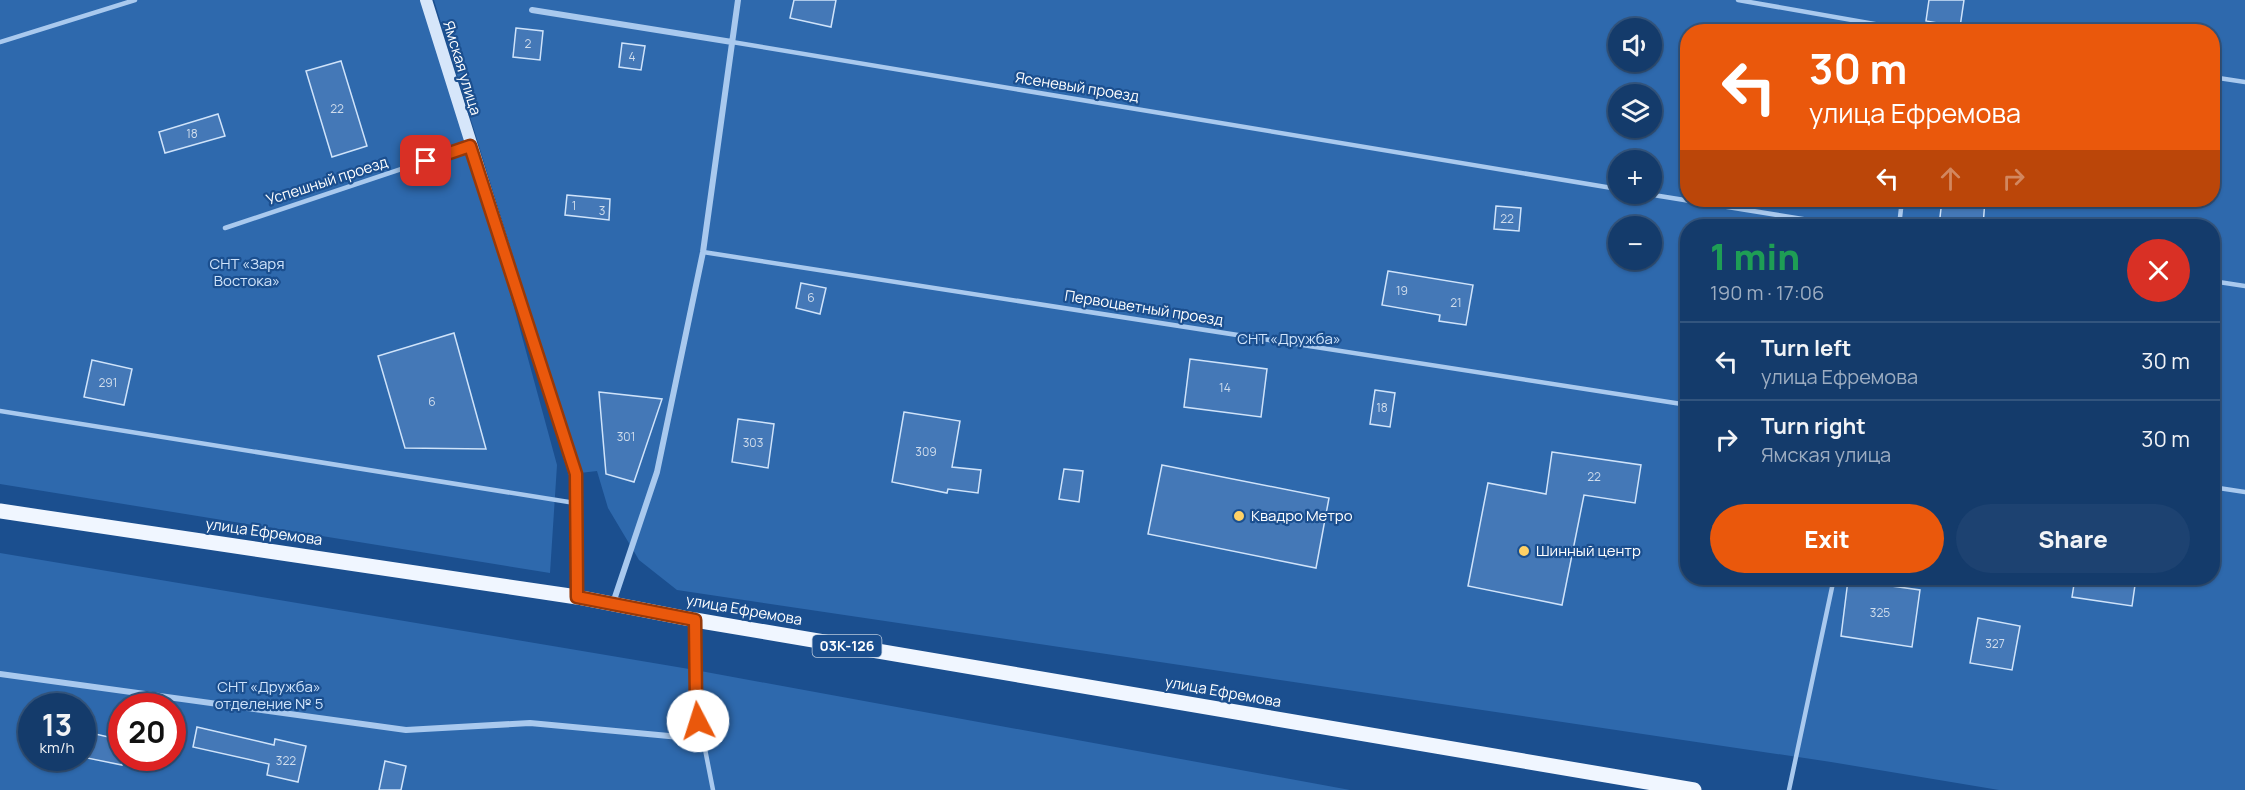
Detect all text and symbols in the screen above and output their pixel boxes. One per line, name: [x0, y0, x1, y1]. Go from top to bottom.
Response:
street label: Ямская улица: [438, 18, 487, 118]
map controls: [1608, 18, 1662, 270]
button: sound: [1608, 18, 1662, 72]
house number: 2: [525, 35, 532, 52]
text: 30 m: [1809, 39, 1907, 97]
house number: 4: [628, 48, 636, 65]
icon: left: [1710, 48, 1788, 126]
street label: Ясеневый проезд: [1014, 66, 1141, 107]
button: layers: [1608, 84, 1662, 138]
text: улица Ефремова: [1809, 94, 2021, 131]
house number: 22: [330, 100, 344, 117]
house number: 18: [186, 125, 198, 142]
pin: [400, 135, 451, 186]
icon: arrive: [409, 144, 442, 177]
button: +: [1608, 150, 1662, 204]
street label: Успешный проезд: [263, 151, 390, 210]
icon: left: [1871, 162, 1904, 195]
icon: ahead: [1934, 162, 1967, 195]
icon: right: [1997, 162, 2030, 195]
house number: 1: [572, 197, 576, 214]
house number: 3: [599, 202, 605, 219]
house number: 22: [1500, 210, 1514, 227]
button: −: [1608, 216, 1662, 270]
text: 1 min: [1710, 232, 1800, 281]
button: close: [2127, 239, 2190, 302]
park label: СНТ «Заря Востока»: [210, 253, 284, 291]
text: 190 m · 17:06: [1710, 279, 1824, 306]
house number: 19: [1396, 282, 1408, 299]
street label: Первоцветный проезд: [1063, 285, 1225, 330]
house number: 6: [807, 289, 815, 306]
house number: 21: [1450, 294, 1462, 311]
park label: СНТ «Дружба»: [1237, 328, 1341, 349]
text: Turn left: [1761, 333, 1851, 363]
icon: left: [1710, 345, 1743, 378]
text: 30 m: [2141, 346, 2190, 376]
text: улица Ефремова: [1761, 363, 1918, 390]
house number: 291: [99, 374, 117, 391]
house number: 14: [1219, 379, 1231, 396]
house number: 6: [428, 393, 436, 410]
house number: 18: [1376, 399, 1388, 416]
text: Turn right: [1761, 411, 1866, 441]
icon: right: [1710, 423, 1743, 456]
text: 30 m: [2141, 424, 2190, 454]
house number: 301: [617, 428, 635, 445]
house number: 303: [743, 434, 763, 451]
text: Ямская улица: [1761, 441, 1891, 468]
house number: 309: [915, 443, 937, 460]
house number: 22: [1587, 468, 1601, 485]
button: Exit: [1710, 504, 1944, 573]
button: Share: [1956, 504, 2190, 573]
place label: Квадро Метро: [1251, 505, 1353, 526]
marker: Квадро Метро: [1232, 509, 1246, 523]
street label: улица Ефремова: [204, 513, 324, 550]
place label: Шинный центр: [1536, 540, 1641, 561]
marker: Шинный центр: [1517, 544, 1531, 558]
street label: улица Ефремова: [684, 589, 804, 630]
house number: 325: [1870, 604, 1890, 621]
road number: 03К-126: [812, 635, 882, 657]
house number: 327: [1985, 635, 2005, 652]
street label: улица Ефремова: [1163, 671, 1283, 712]
park label: СНТ «Дружба» отделение № 5: [215, 676, 323, 714]
position arrow: [666, 689, 730, 753]
speed limit sign: 20: [108, 693, 186, 771]
text: 13: [42, 704, 72, 745]
text: km/h: [40, 737, 74, 758]
house number: 322: [276, 752, 296, 769]

